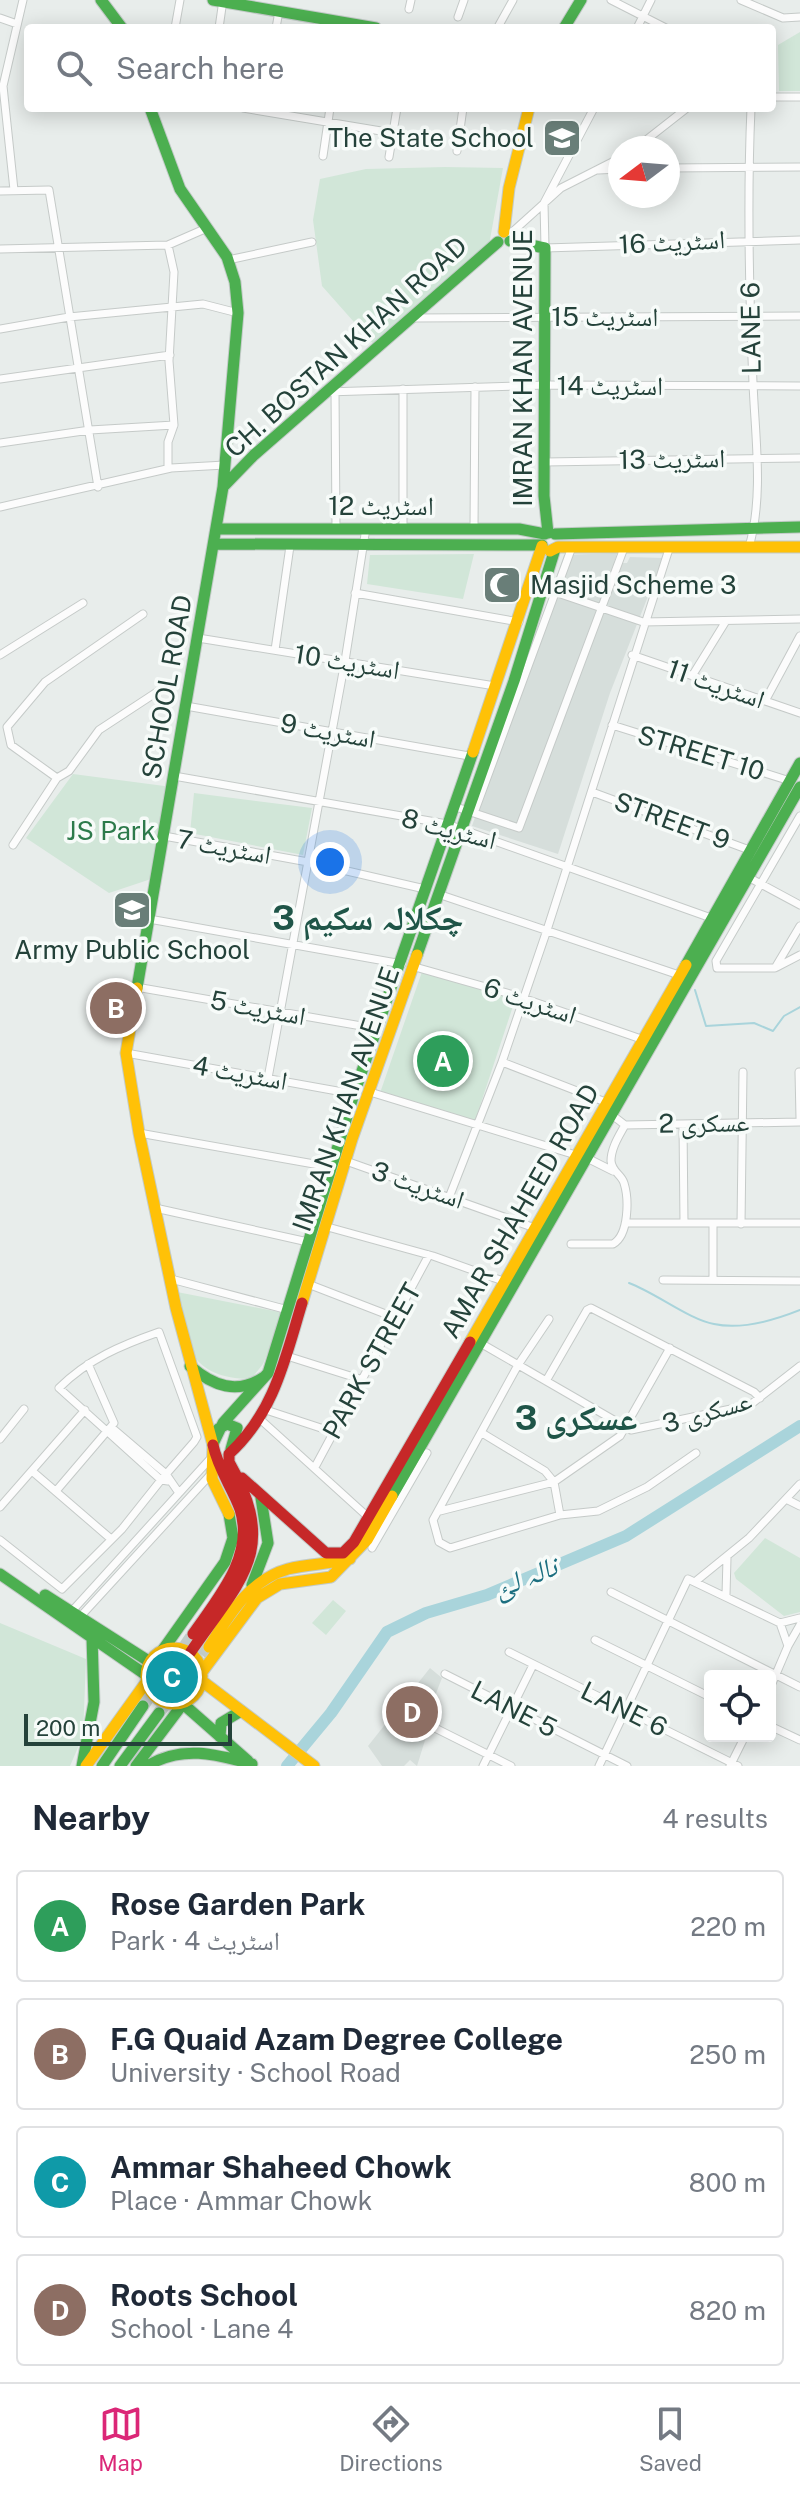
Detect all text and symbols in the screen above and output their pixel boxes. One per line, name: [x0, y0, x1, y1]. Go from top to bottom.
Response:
search box: [24, 24, 776, 112]
icon: search: [52, 46, 96, 90]
text: Search here: [116, 50, 284, 86]
school or university icon: The State School: [541, 117, 583, 159]
place label: The State School: [328, 122, 534, 153]
north arrow: [608, 136, 680, 208]
street label: اسٹریٹ 16: [618, 223, 726, 260]
street label: IMRAN KHAN AVENUE: [507, 229, 538, 507]
street label: CH. BOSTAN KHAN ROAD: [218, 230, 473, 463]
street label: LANE 6: [734, 282, 767, 374]
street label: اسٹریٹ 15: [552, 301, 658, 332]
street label: اسٹریٹ 14: [557, 370, 663, 401]
street label: اسٹریٹ 13: [618, 442, 726, 475]
street label: اسٹریٹ 12: [328, 490, 434, 521]
mosque icon: Masjid Scheme 3: [481, 564, 523, 606]
place label: Masjid Scheme 3: [530, 569, 736, 600]
street label: SCHOOL ROAD: [135, 592, 198, 781]
street label: اسٹریٹ 10: [292, 638, 402, 685]
street label: اسٹریٹ 11: [663, 652, 769, 715]
street label: اسٹریٹ 9: [278, 707, 378, 754]
street label: STREET 10: [634, 719, 768, 787]
street label: STREET 9: [610, 785, 734, 856]
street label: اسٹریٹ 8: [399, 802, 500, 855]
park label: JS Park: [66, 815, 156, 846]
street label: اسٹریٹ 7: [174, 823, 274, 870]
your location: [310, 842, 350, 882]
school or university icon: Army Public School: [111, 889, 153, 931]
district label: چکلالہ سکیم 3: [272, 898, 464, 941]
place label: Army Public School: [14, 934, 250, 965]
street label: IMRAN KHAN AVENUE: [286, 963, 405, 1235]
street label: اسٹریٹ 6: [480, 971, 581, 1030]
pin: B: [90, 978, 142, 1038]
street label: اسٹریٹ 5: [208, 984, 308, 1031]
pin: A: [417, 1031, 469, 1091]
street label: اسٹریٹ 4: [190, 1049, 290, 1096]
street label: AMAR SHAHEED ROAD: [434, 1078, 605, 1343]
street label: عسکری 2: [658, 1106, 750, 1140]
street label: اسٹریٹ 3: [368, 1154, 469, 1215]
street label: PARK STREET: [316, 1277, 427, 1444]
street label: عسکری 3: [659, 1384, 755, 1440]
district label: عسکری 3: [515, 1398, 637, 1439]
water label: نالہ لئ: [488, 1547, 566, 1606]
pin: C: [146, 1647, 198, 1707]
map controls: [704, 1670, 776, 1742]
button: locate: [704, 1670, 776, 1742]
street label: LANE 5: [466, 1674, 563, 1743]
street label: LANE 6: [576, 1674, 672, 1743]
pin: D: [386, 1682, 438, 1742]
scale bar: [24, 1710, 232, 1746]
text: 200 m: [36, 1715, 100, 1741]
text: Nearby: [32, 1798, 150, 1838]
text: 4 results: [662, 1803, 768, 1834]
text: Rose Garden Park: [110, 1886, 365, 1922]
text: A: [51, 1911, 69, 1942]
text: 220 m: [690, 1911, 766, 1942]
text: Park · اسٹریٹ 4: [110, 1925, 280, 1956]
text: F.G Quaid Azam Degree College: [110, 2021, 563, 2057]
text: B: [51, 2039, 69, 2070]
text: 250 m: [689, 2039, 766, 2070]
text: University · School Road: [110, 2057, 401, 2088]
text: Ammar Shaheed Chowk: [110, 2149, 452, 2185]
text: C: [51, 2167, 69, 2198]
text: 800 m: [689, 2167, 766, 2198]
text: Place · Ammar Chowk: [110, 2185, 372, 2216]
text: Roots School: [110, 2277, 298, 2313]
text: D: [51, 2295, 69, 2326]
text: 820 m: [689, 2295, 766, 2326]
text: School · Lane 4: [110, 2313, 293, 2344]
tab: Map: [98, 2402, 143, 2476]
tab: Directions: [339, 2402, 443, 2476]
tab: Saved: [639, 2402, 702, 2476]

